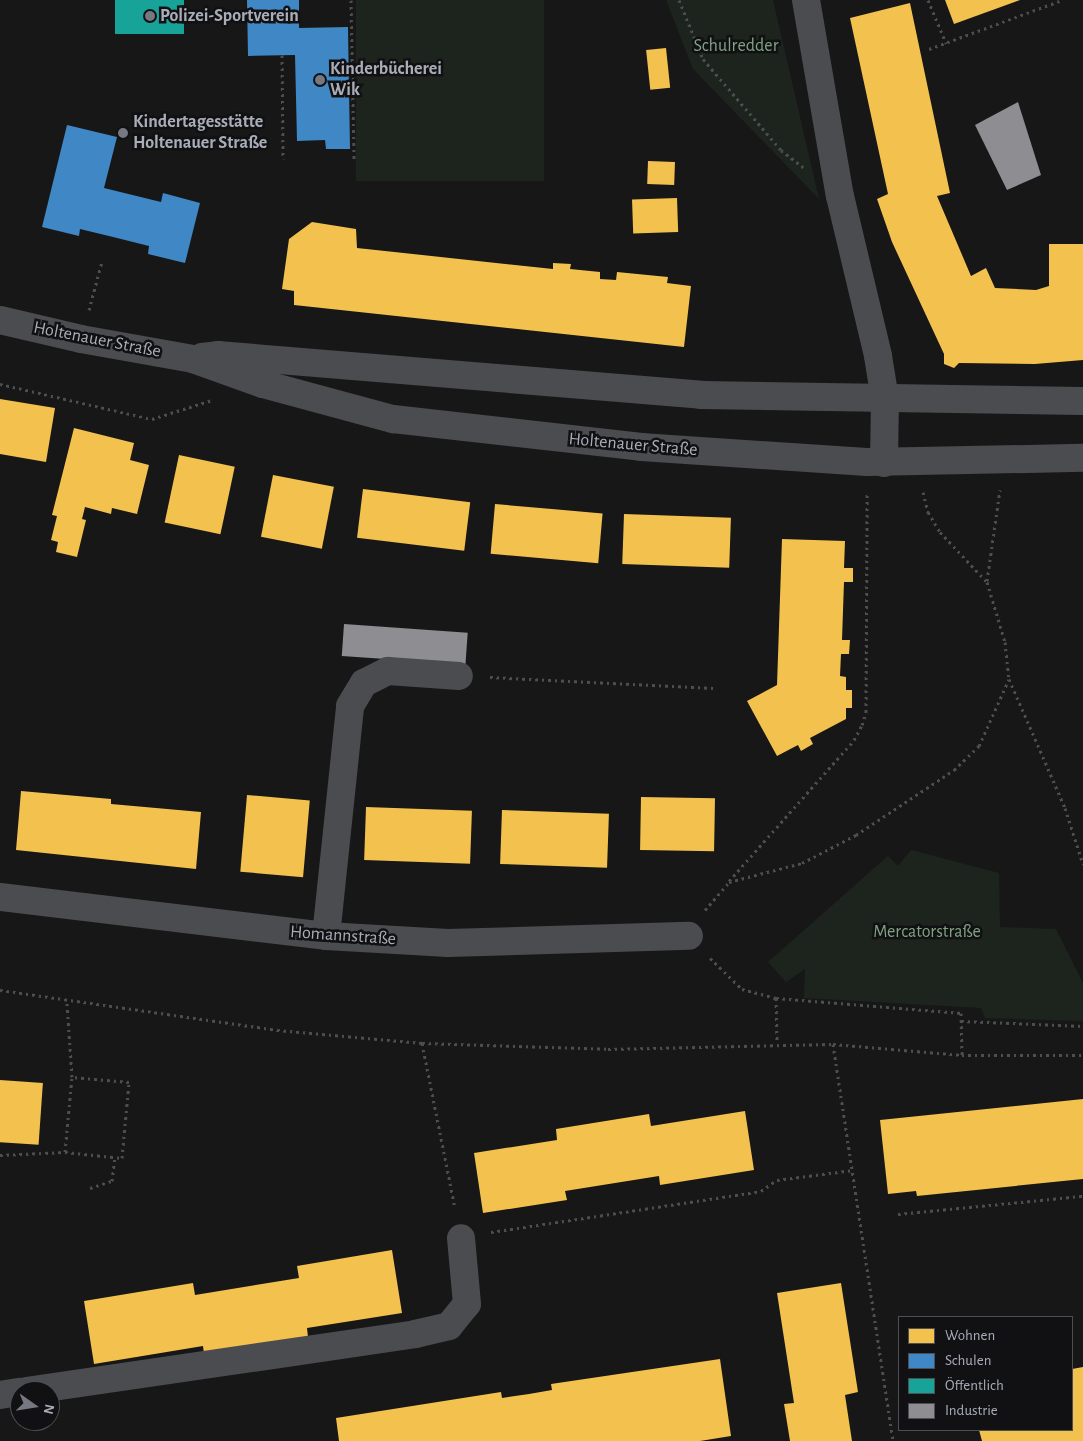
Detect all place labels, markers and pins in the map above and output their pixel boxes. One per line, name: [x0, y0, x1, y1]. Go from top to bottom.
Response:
place label: Polizei-Sportverein: [160, 5, 299, 27]
marker: Polizei-Sportverein: [144, 10, 156, 22]
place label: Kinderbücherei Wik: [330, 59, 442, 102]
marker: Kinderbücherei Wik: [314, 74, 326, 86]
place label: Kindertagesstätte Holtenauer Straße: [133, 112, 267, 154]
marker: Kindertagesstätte Holtenauer Straße: [117, 127, 129, 139]

